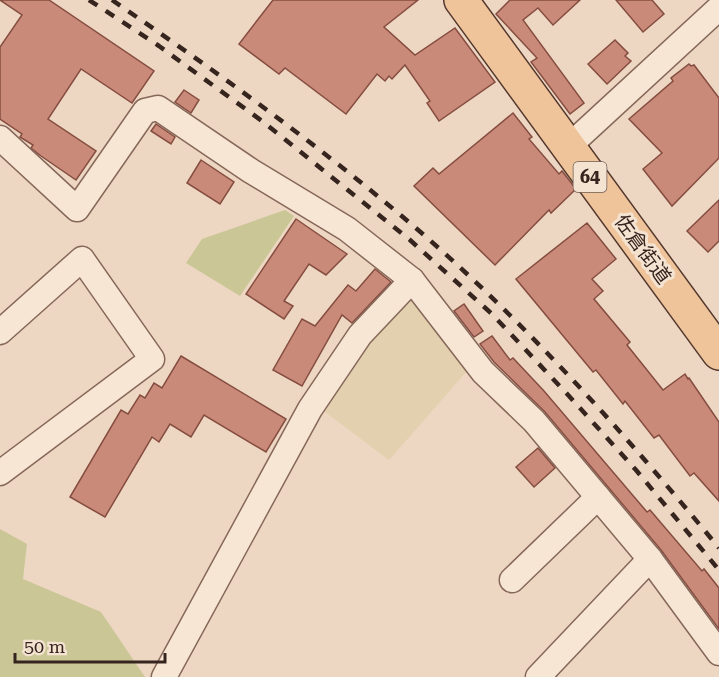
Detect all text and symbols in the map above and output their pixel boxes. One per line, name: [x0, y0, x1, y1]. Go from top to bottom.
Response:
road number: 64: [574, 162, 606, 192]
street label: 佐倉街道: [610, 210, 676, 288]
scale bar: [15, 626, 165, 664]
text: 50 m: [24, 636, 65, 657]

